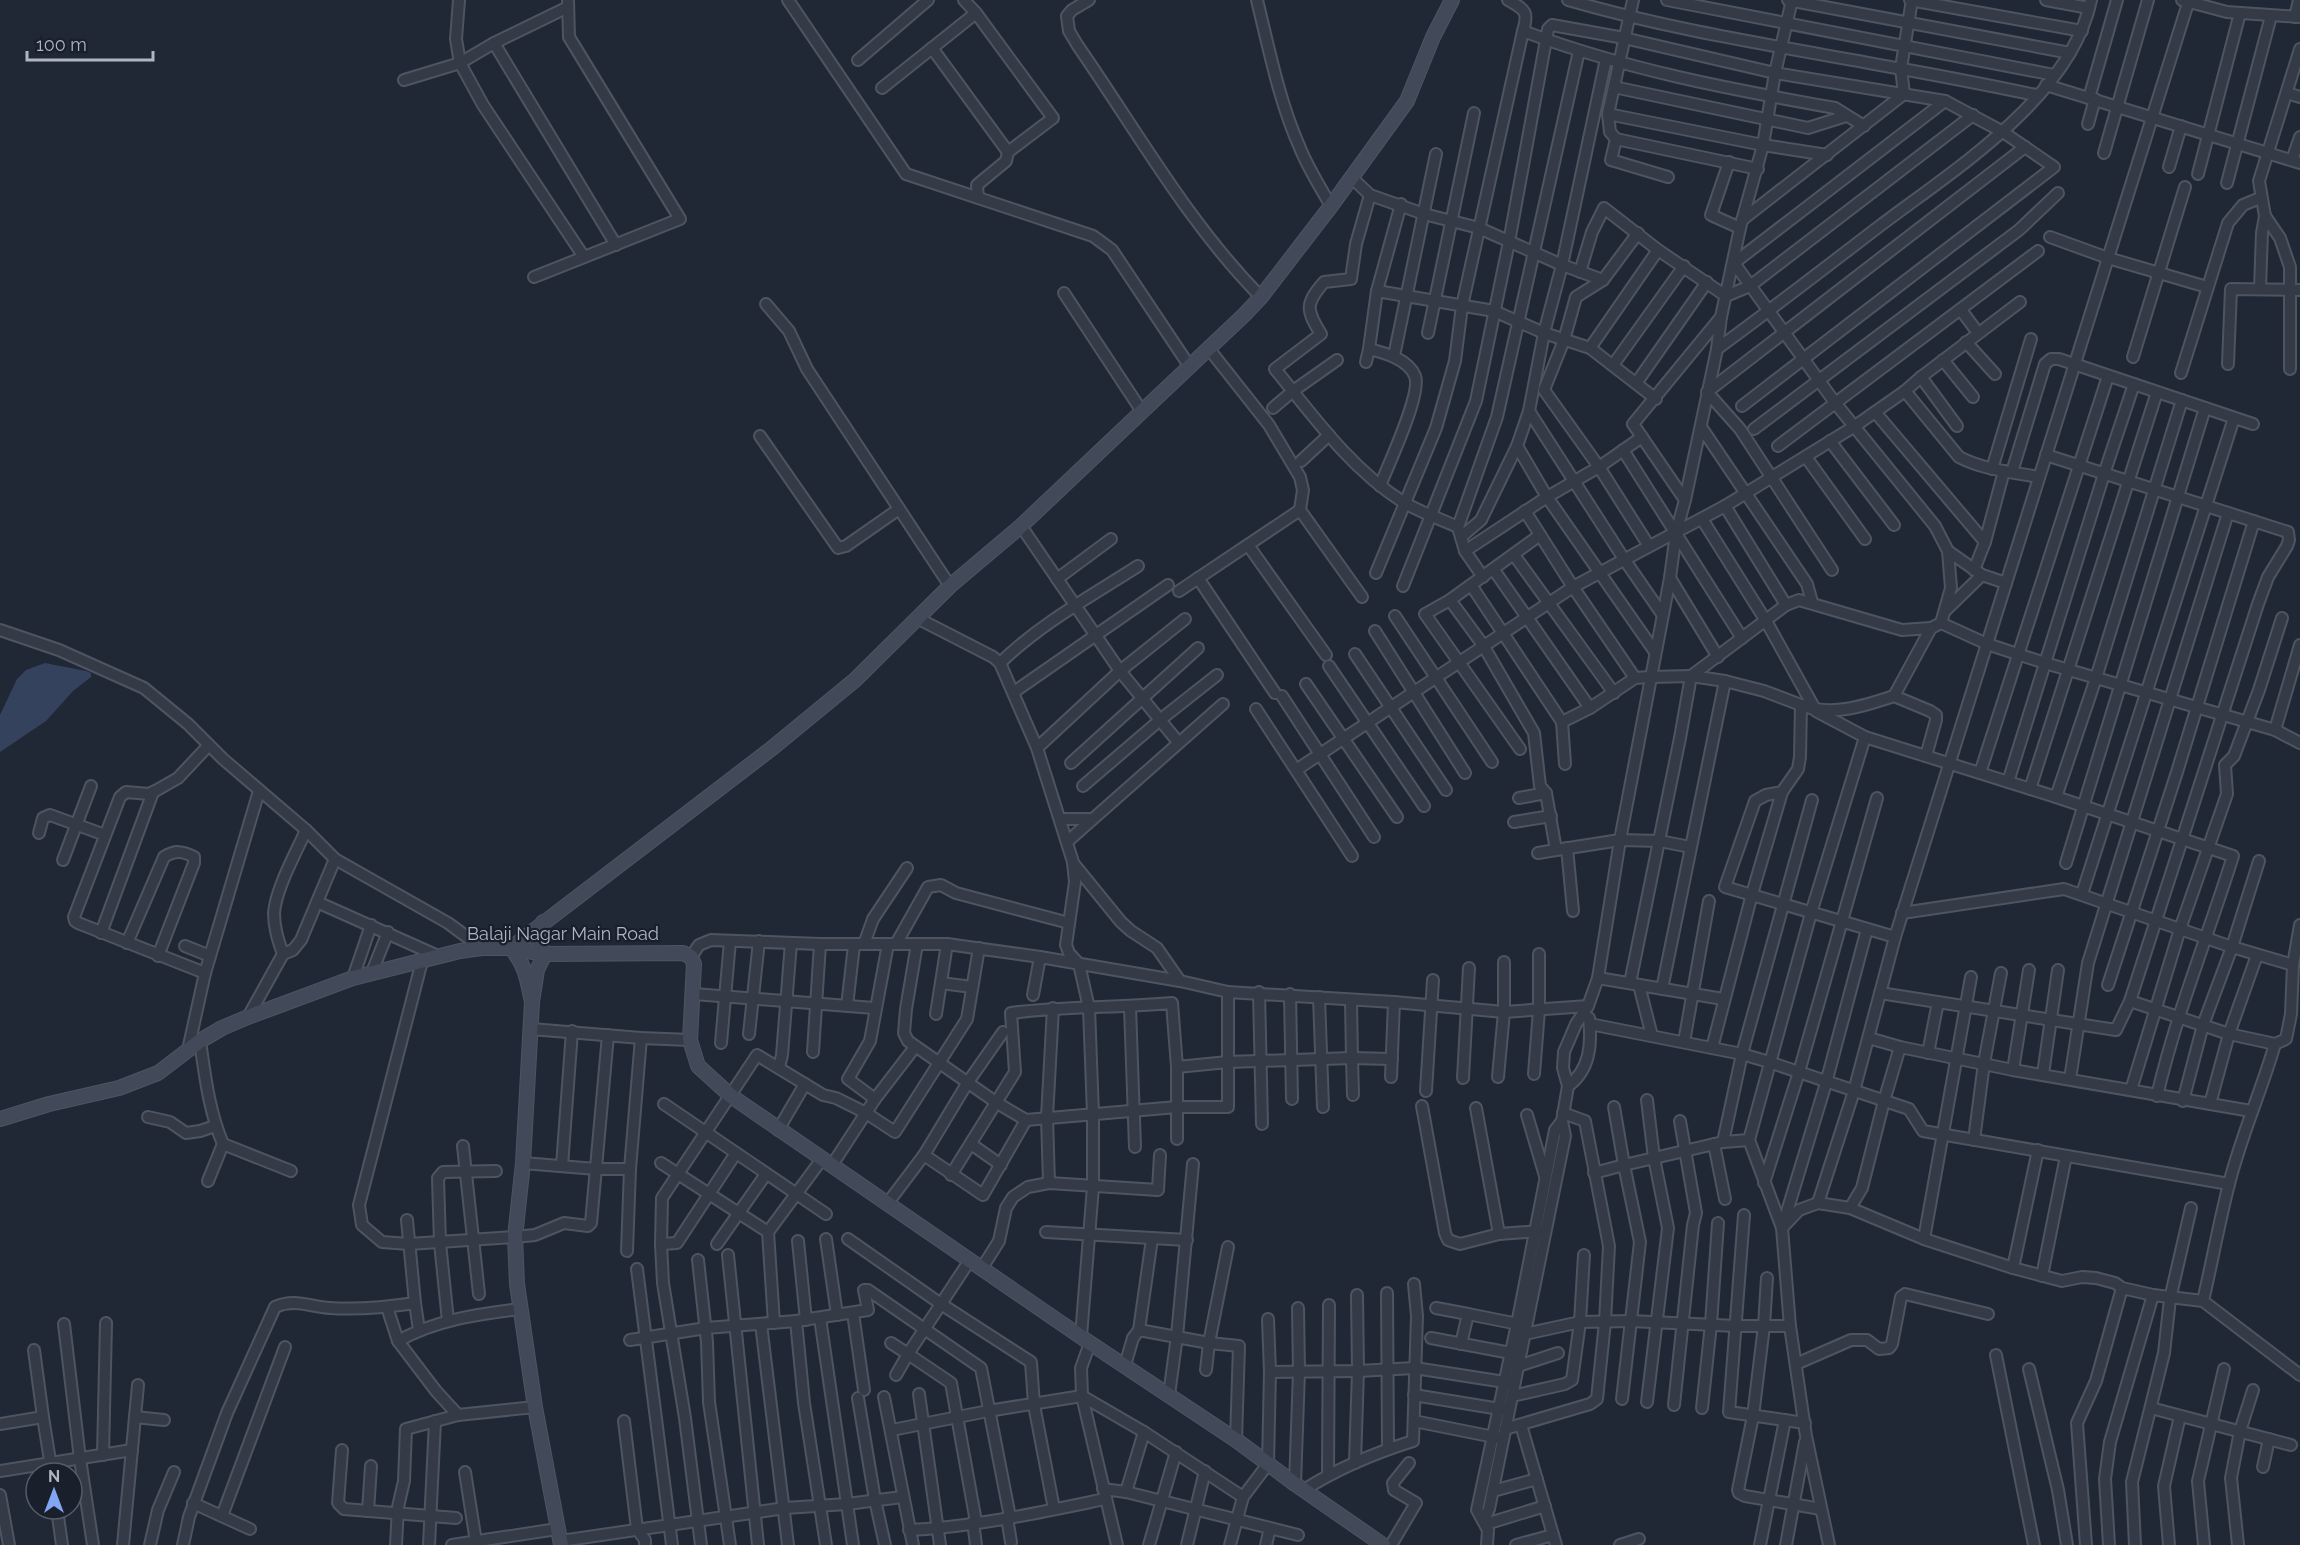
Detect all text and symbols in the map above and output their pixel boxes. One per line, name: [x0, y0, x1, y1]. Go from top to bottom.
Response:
scale bar: [27, 24, 153, 62]
text: 100 m: [36, 34, 87, 55]
street label: Balaji Nagar Main Road: [467, 923, 659, 944]
north arrow: [24, 1461, 84, 1521]
text: N: [48, 1467, 60, 1486]

